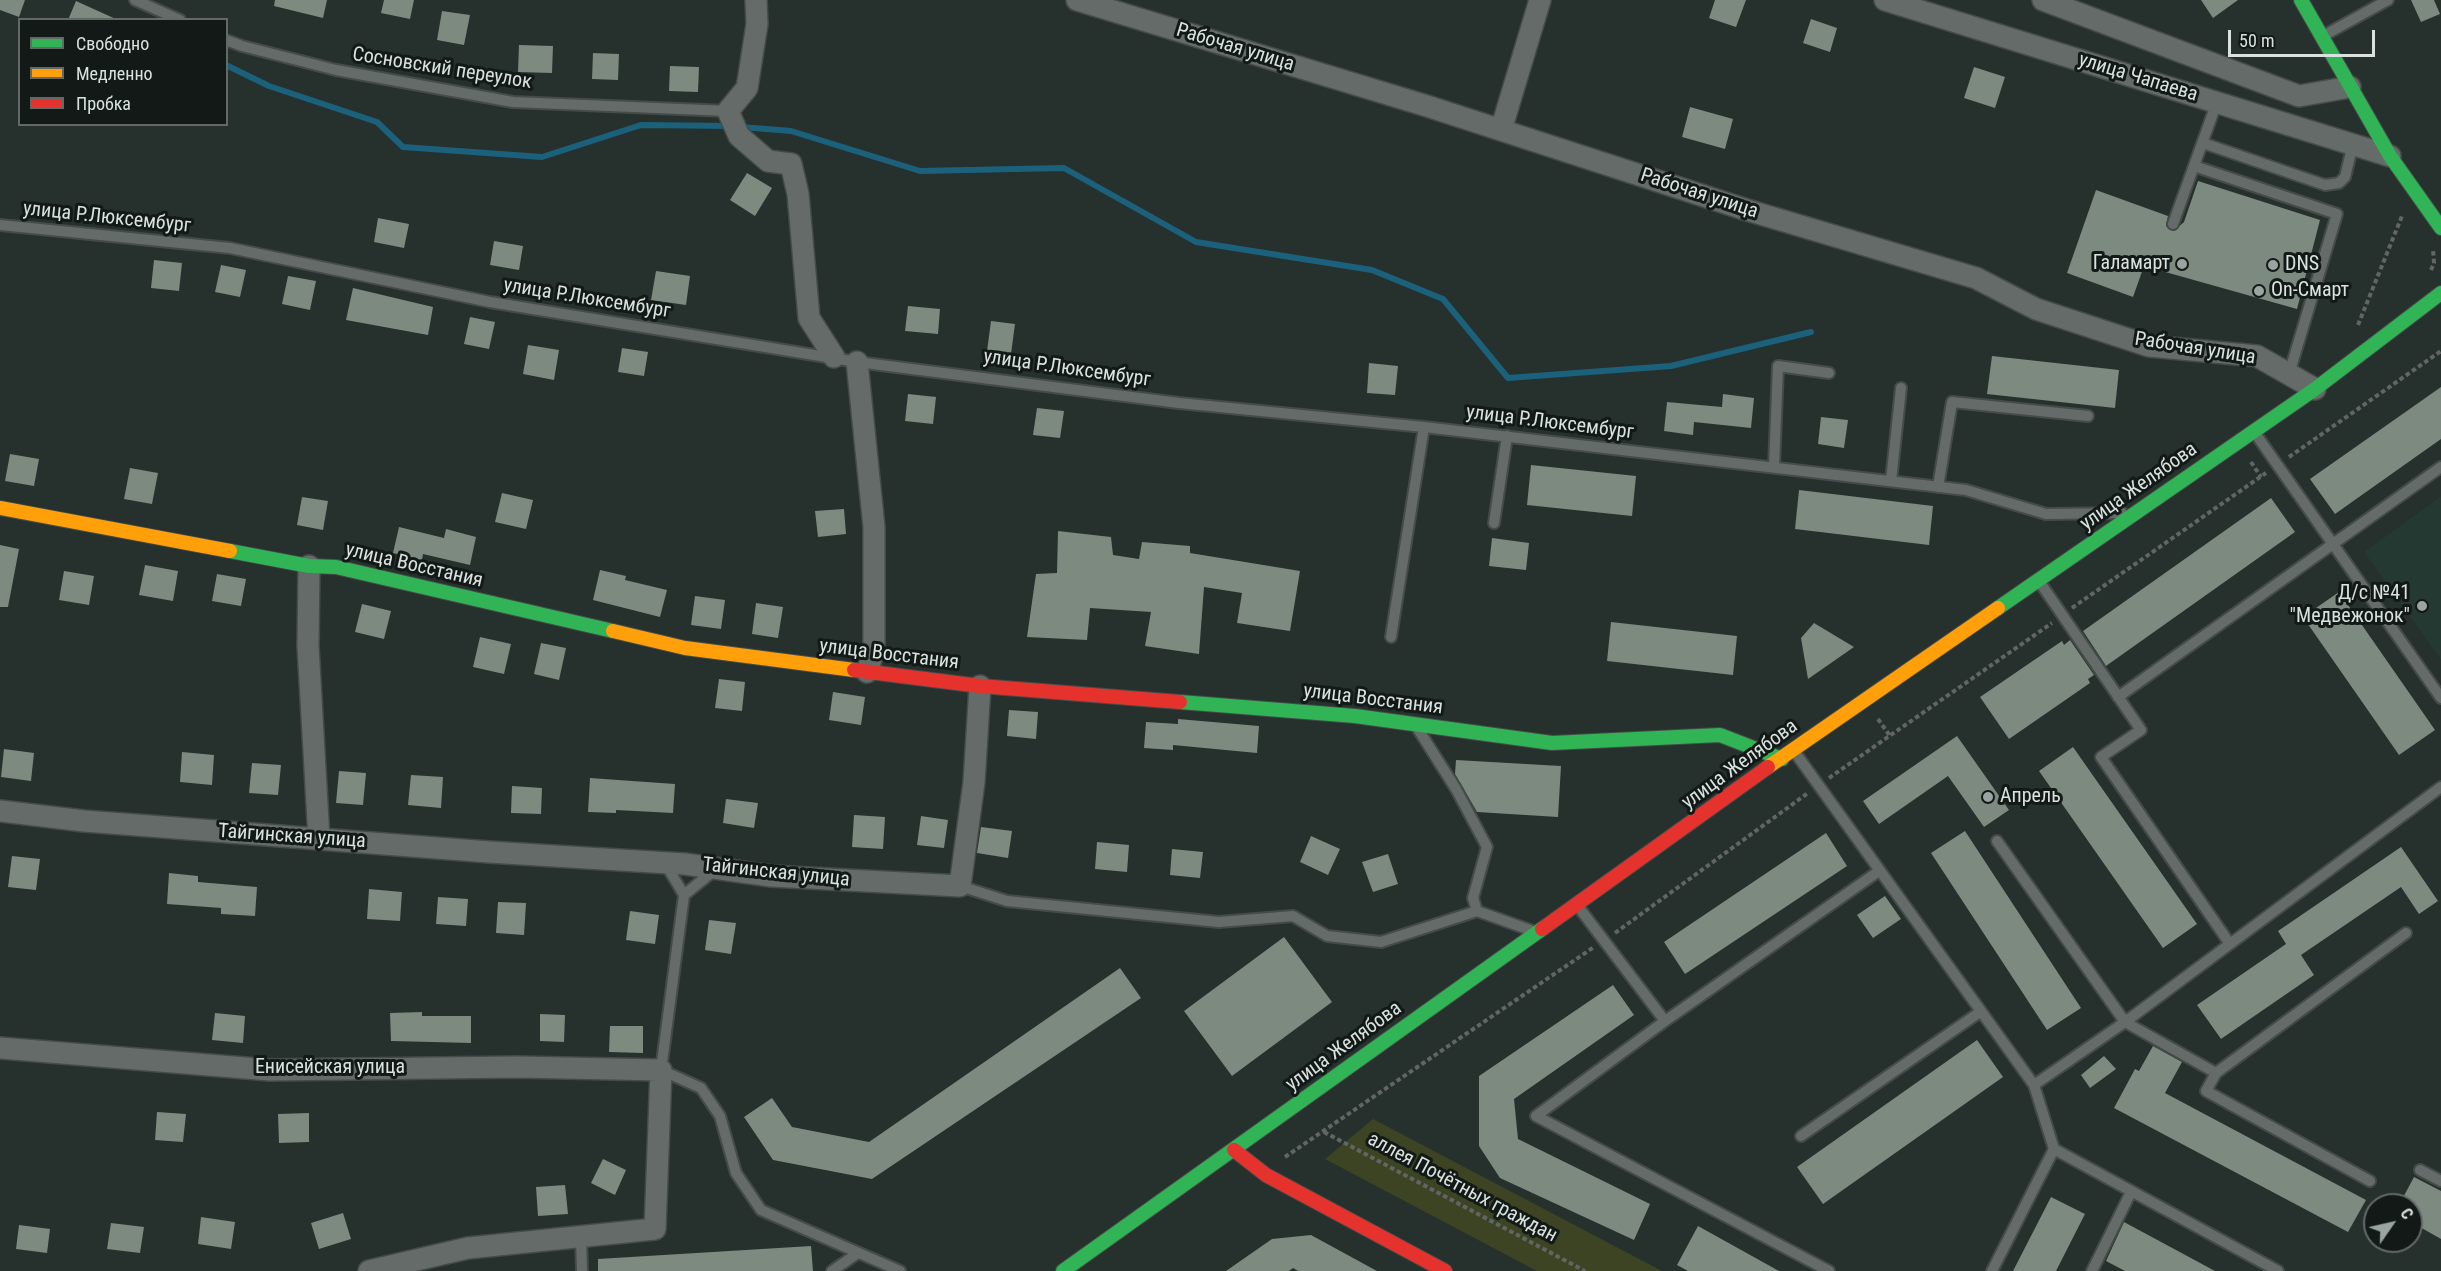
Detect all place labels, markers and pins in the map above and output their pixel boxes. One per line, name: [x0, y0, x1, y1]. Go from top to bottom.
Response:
place label: Галамарт: [2093, 252, 2170, 276]
place label: DNS: [2285, 253, 2319, 277]
marker: Галамарт: [2175, 257, 2189, 271]
marker: DNS: [2266, 258, 2280, 272]
place label: On-Смарт: [2271, 279, 2349, 303]
marker: On-Смарт: [2252, 284, 2266, 298]
place label: Д/с №41 "Медвежонок": [2290, 582, 2410, 629]
marker: Д/с №41 "Медвежонок": [2415, 599, 2429, 613]
place label: Апрель: [2000, 785, 2061, 809]
marker: Апрель: [1981, 790, 1995, 804]

